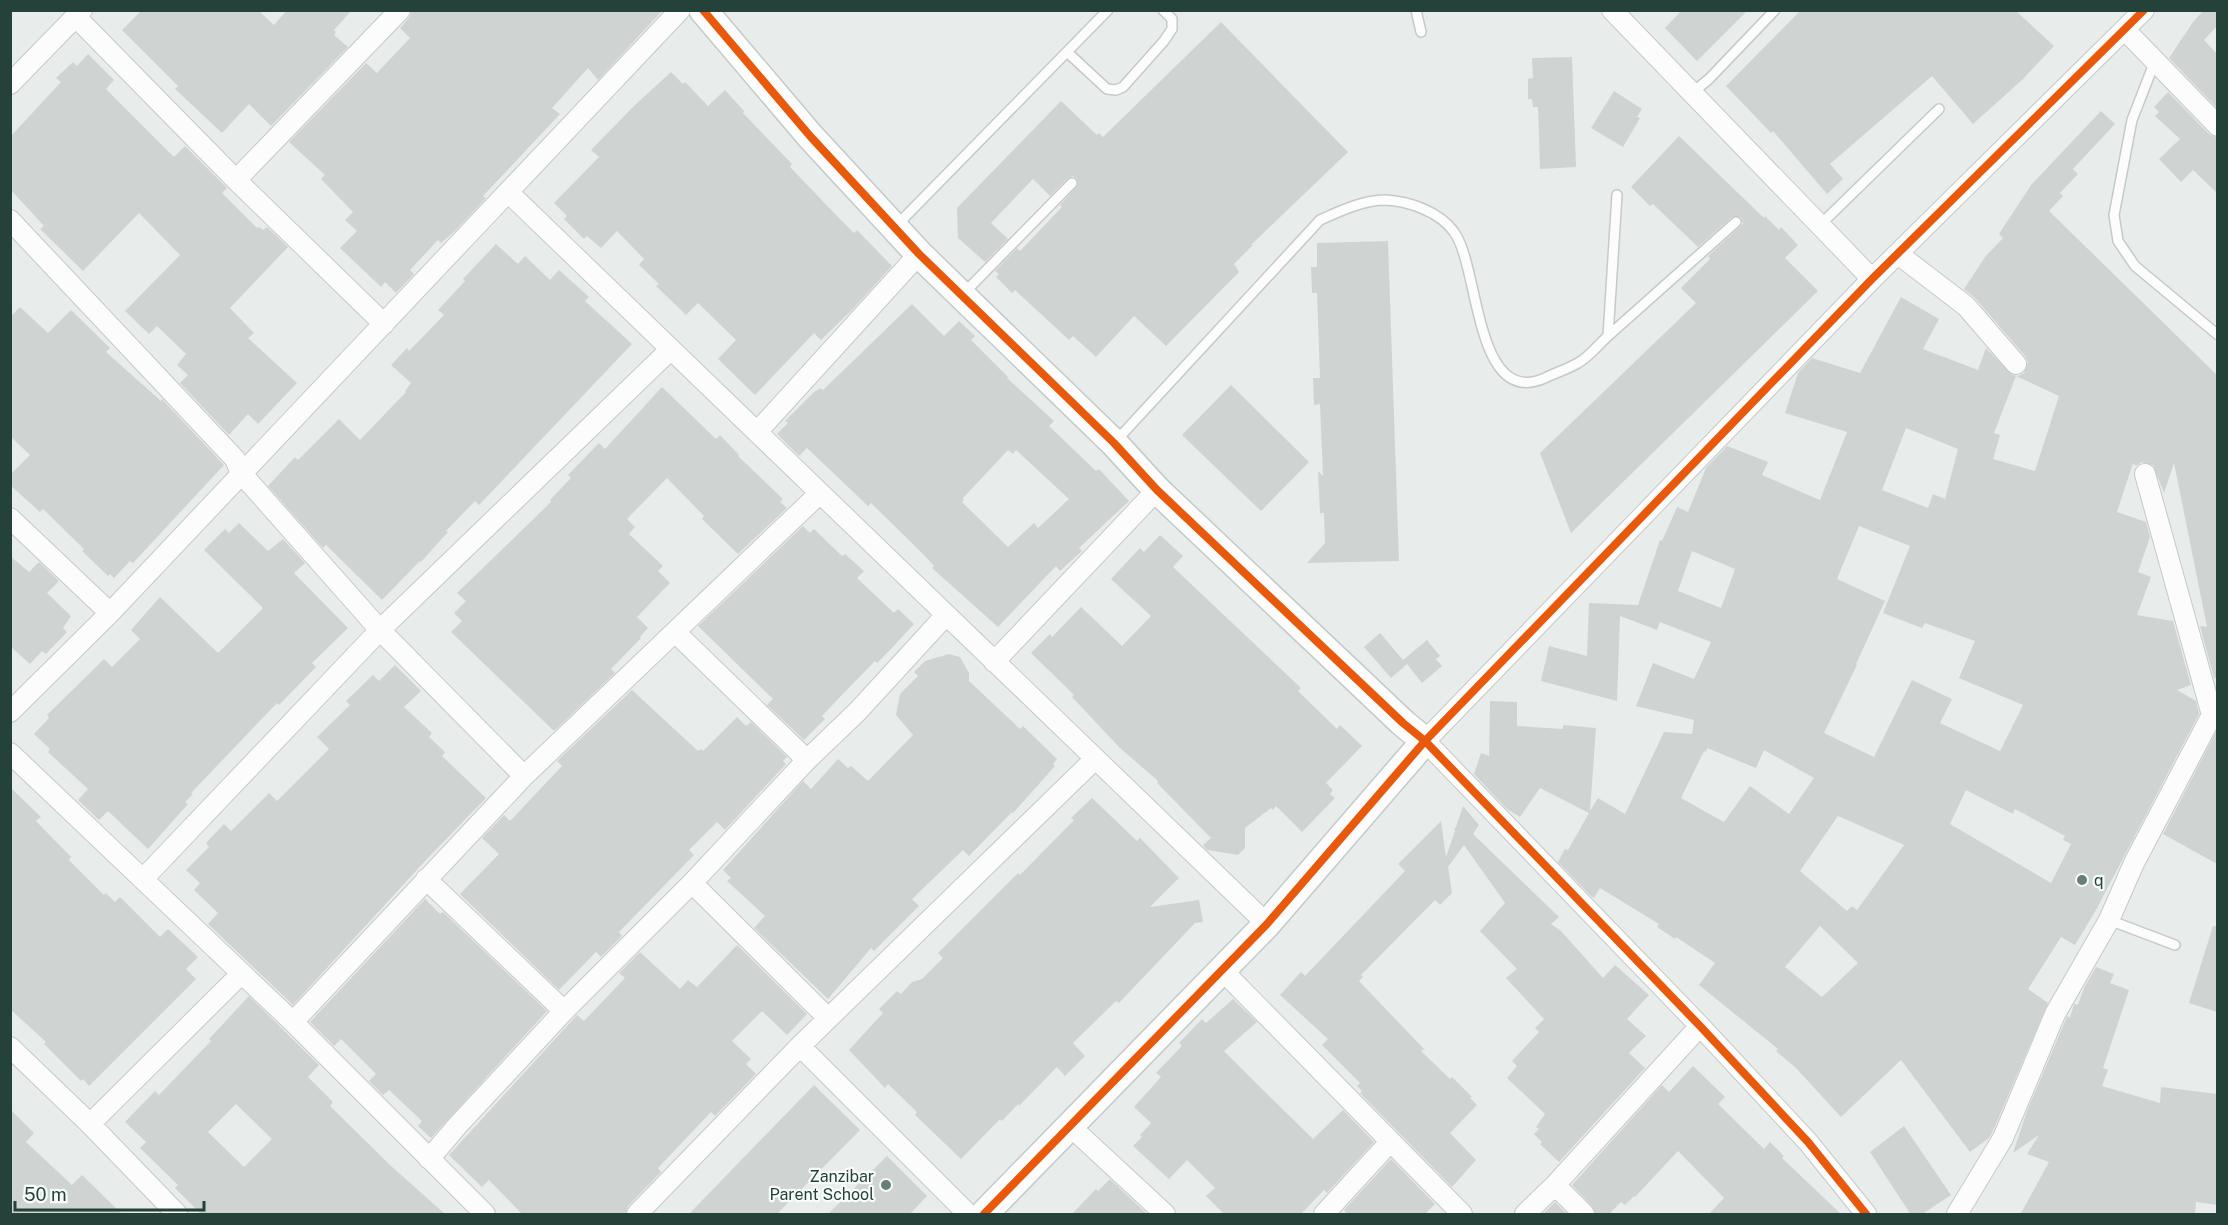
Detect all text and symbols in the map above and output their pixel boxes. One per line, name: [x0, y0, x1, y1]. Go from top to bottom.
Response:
place label: q: [2094, 871, 2104, 890]
marker: q: [2075, 873, 2089, 887]
place label: Zanzibar Parent School: [769, 1167, 874, 1204]
scale bar: [15, 1174, 204, 1212]
marker: Zanzibar Parent School: [879, 1178, 893, 1192]
text: 50 m: [24, 1184, 67, 1205]

